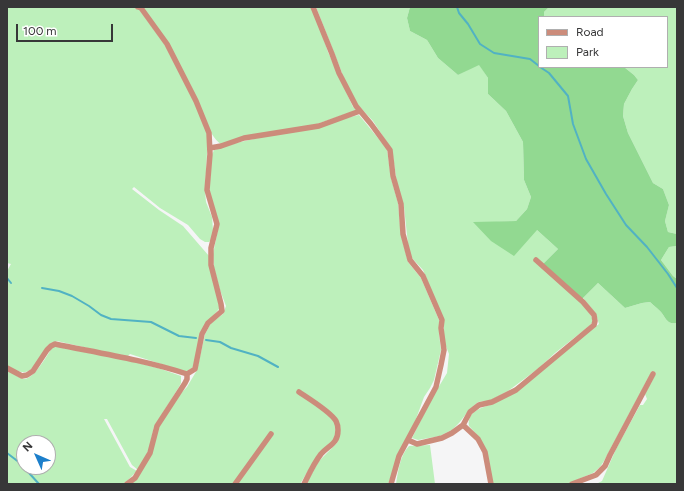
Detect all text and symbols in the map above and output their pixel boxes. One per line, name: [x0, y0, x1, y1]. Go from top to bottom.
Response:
scale bar: [18, 16, 115, 42]
legend: [538, 16, 668, 68]
text: 100 m: [23, 24, 57, 38]
text: Road: [576, 25, 604, 39]
text: Park: [576, 45, 599, 59]
north arrow: [16, 435, 56, 475]
text: N: [20, 439, 35, 454]

